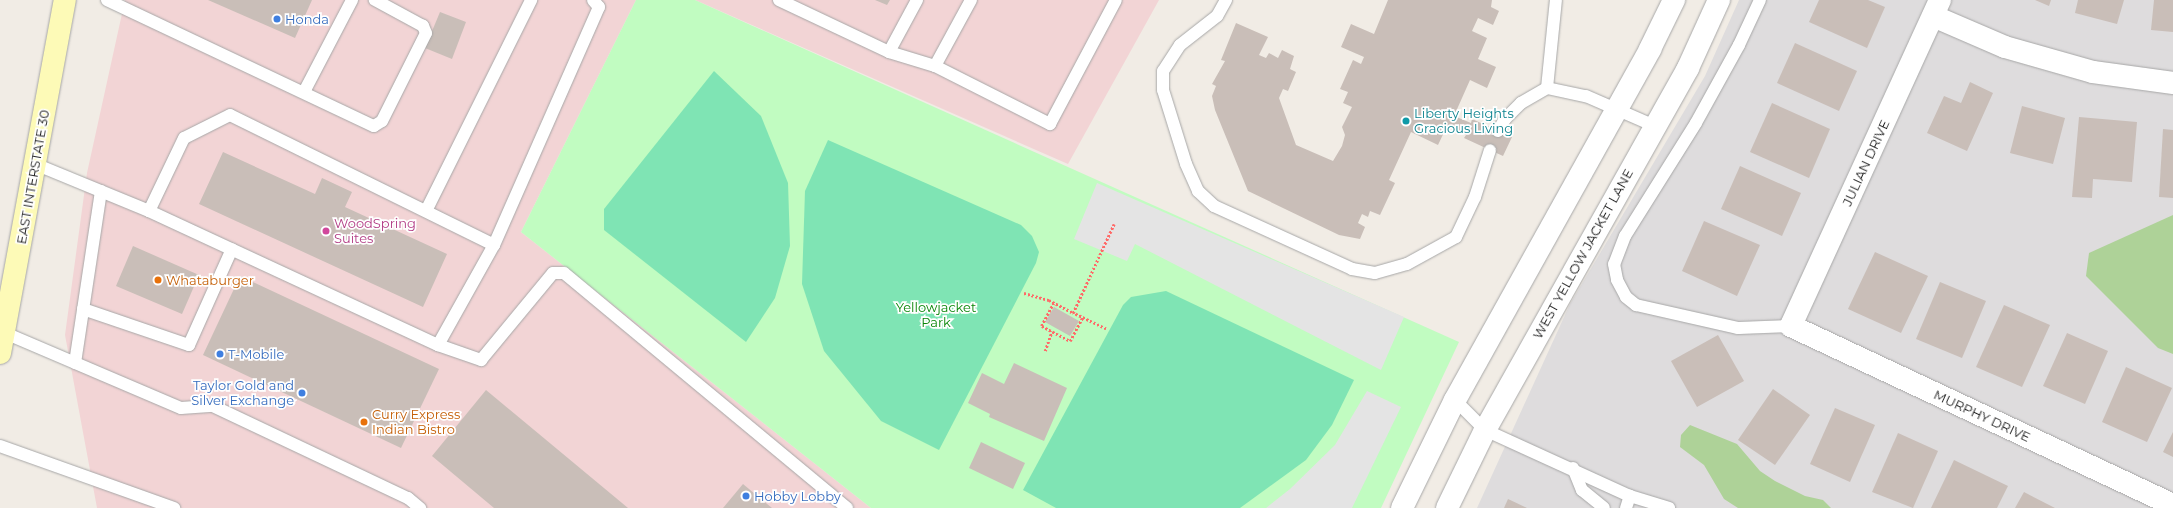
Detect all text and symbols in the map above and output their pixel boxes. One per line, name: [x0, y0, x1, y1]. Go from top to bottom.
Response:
place label: Honda: [285, 11, 329, 27]
marker: Honda: [272, 14, 282, 24]
place label: Liberty Heights Gracious Living: [1414, 106, 1514, 137]
street label: EAST INTERSTATE 30: [14, 109, 52, 245]
marker: Liberty Heights Gracious Living: [1401, 116, 1411, 126]
street label: JULIAN DRIVE: [1839, 118, 1893, 208]
street label: WEST YELLOW JACKET LANE: [1530, 166, 1636, 342]
place label: WoodSpring Suites: [334, 216, 416, 247]
marker: WoodSpring Suites: [321, 226, 331, 236]
place label: Whataburger: [166, 272, 254, 288]
marker: Whataburger: [153, 275, 163, 285]
park label: Yellowjacket Park: [896, 300, 976, 331]
place label: T-Mobile: [228, 346, 284, 362]
marker: T-Mobile: [215, 349, 225, 359]
place label: Taylor Gold and Silver Exchange: [191, 378, 294, 409]
street label: MURPHY DRIVE: [1931, 387, 2033, 445]
marker: Taylor Gold and Silver Exchange: [297, 388, 307, 398]
place label: Curry Express Indian Bistro: [372, 407, 460, 438]
marker: Curry Express Indian Bistro: [359, 417, 369, 427]
place label: Hobby Lobby: [754, 488, 841, 504]
marker: Hobby Lobby: [741, 491, 751, 501]

